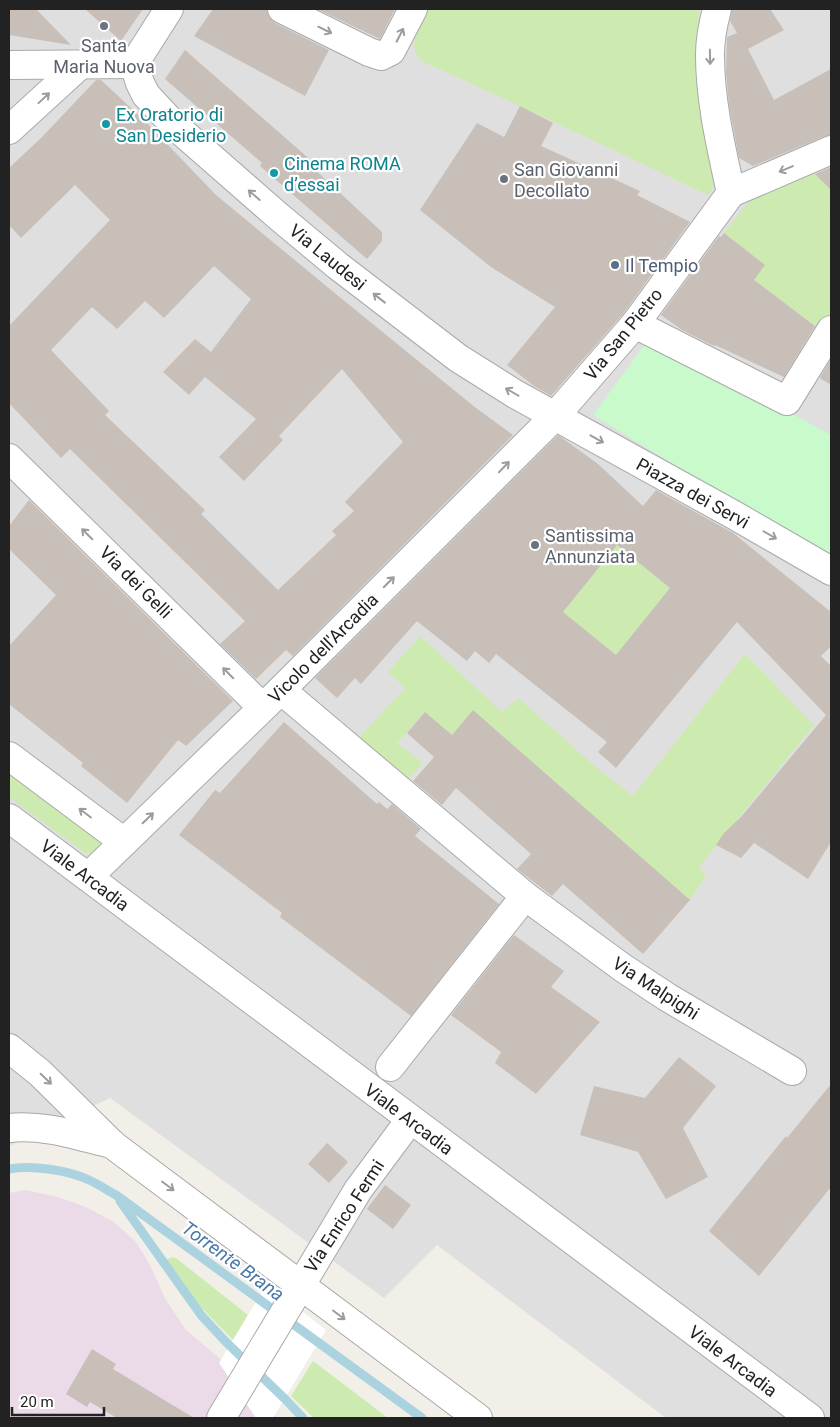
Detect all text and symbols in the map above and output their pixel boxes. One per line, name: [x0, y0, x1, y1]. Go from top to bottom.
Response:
marker: Santa Maria Nuova: [98, 20, 110, 32]
one-way arrow: [317, 26, 332, 35]
one-way arrow: [396, 28, 405, 43]
place label: Santa Maria Nuova: [53, 35, 155, 77]
one-way arrow: [705, 48, 715, 65]
one-way arrow: [38, 92, 51, 104]
place label: Ex Oratorio di San Desiderio: [116, 104, 226, 146]
marker: Ex Oratorio di San Desiderio: [100, 118, 112, 130]
place label: Cinema ROMA d’essai: [284, 153, 401, 195]
place label: San Giovanni Decollato: [514, 159, 618, 201]
one-way arrow: [779, 165, 794, 174]
marker: Cinema ROMA d’essai: [268, 167, 280, 179]
marker: San Giovanni Decollato: [498, 173, 510, 185]
one-way arrow: [248, 190, 261, 201]
street label: Via Laudesi: [285, 220, 371, 294]
place label: Il Tempio: [625, 255, 698, 276]
marker: Il Tempio: [609, 259, 621, 271]
street label: Via San Pietro: [579, 284, 667, 384]
one-way arrow: [373, 293, 386, 304]
one-way arrow: [505, 387, 519, 397]
one-way arrow: [590, 434, 605, 444]
street label: Piazza dei Servi: [633, 453, 753, 533]
one-way arrow: [498, 461, 510, 474]
place label: Santissima Annunziata: [545, 525, 635, 567]
one-way arrow: [81, 529, 93, 541]
one-way arrow: [762, 531, 776, 541]
marker: Santissima Annunziata: [529, 539, 541, 551]
street label: Via dei Gelli: [95, 541, 177, 623]
one-way arrow: [383, 576, 395, 589]
street label: Vicolo dell'Arcadia: [264, 589, 382, 707]
one-way arrow: [221, 667, 234, 679]
one-way arrow: [78, 808, 92, 818]
one-way arrow: [142, 812, 154, 825]
street label: Viale Arcadia: [37, 835, 133, 915]
street label: Via Malpighi: [609, 952, 703, 1024]
one-way arrow: [40, 1073, 53, 1085]
street label: Viale Arcadia: [361, 1079, 457, 1159]
street label: Via Enrico Fermi: [300, 1156, 388, 1276]
one-way arrow: [161, 1181, 175, 1191]
water label: Torrente Brana: [177, 1216, 289, 1306]
one-way arrow: [332, 1310, 346, 1320]
street label: Viale Arcadia: [685, 1321, 781, 1401]
scale bar: [12, 1384, 105, 1416]
text: 20 m: [20, 1393, 54, 1411]

